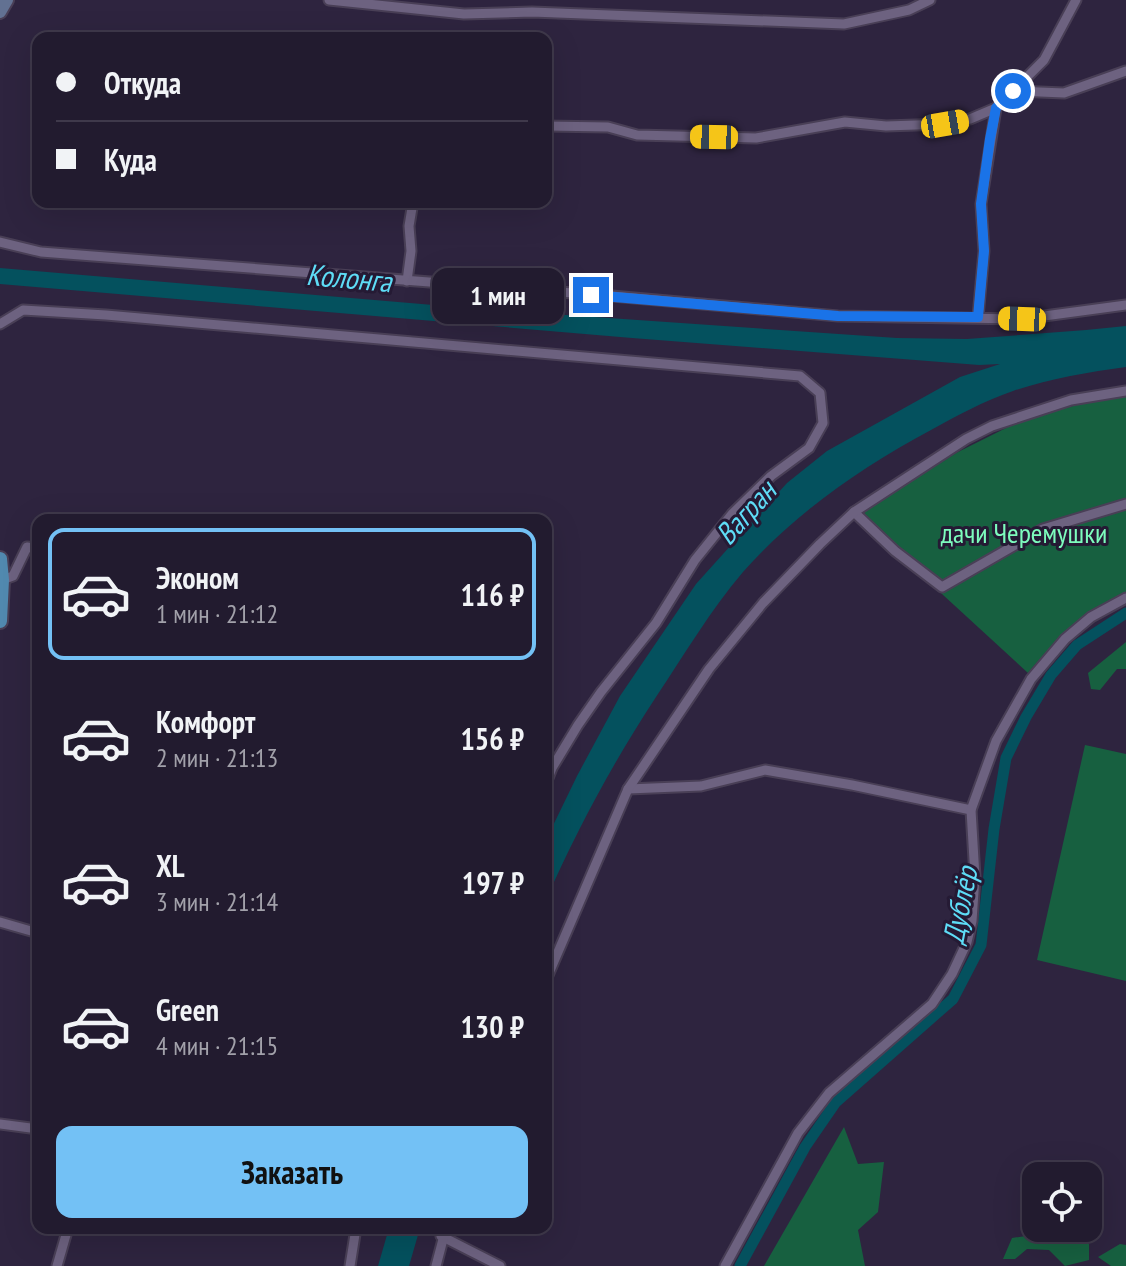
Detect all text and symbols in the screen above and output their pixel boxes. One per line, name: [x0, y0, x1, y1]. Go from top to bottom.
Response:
text: Откуда: [104, 63, 181, 102]
route start: [995, 73, 1031, 109]
car: [919, 108, 971, 140]
car: [690, 125, 738, 149]
text: Куда: [104, 140, 157, 179]
water label: Колонга: [305, 254, 395, 300]
callout: 1 мин: [431, 267, 563, 323]
route end: [573, 277, 609, 313]
text: 1 мин: [470, 279, 526, 312]
car: [998, 306, 1046, 332]
water label: Вагран: [706, 470, 786, 552]
park label: дачи Черемушки: [941, 514, 1107, 551]
icon: car: [60, 558, 132, 630]
text: Эконом: [156, 558, 239, 597]
text: 116 ₽: [460, 575, 524, 614]
text: 1 мин · 21:12: [156, 597, 278, 630]
icon: car: [60, 702, 132, 774]
text: Комфорт: [156, 702, 255, 741]
text: 156 ₽: [460, 719, 524, 758]
text: 2 мин · 21:13: [156, 741, 278, 774]
icon: car: [60, 846, 132, 918]
text: XL: [156, 846, 185, 885]
water label: Дублёр: [932, 861, 986, 948]
text: 197 ₽: [462, 863, 524, 902]
text: 3 мин · 21:14: [156, 885, 278, 918]
icon: car: [60, 990, 132, 1062]
text: Green: [156, 990, 219, 1029]
text: 130 ₽: [460, 1007, 524, 1046]
text: 4 мин · 21:15: [156, 1029, 278, 1062]
button: Заказать: [56, 1126, 528, 1218]
map controls: [1022, 1162, 1102, 1242]
button: locate: [1022, 1162, 1102, 1242]

